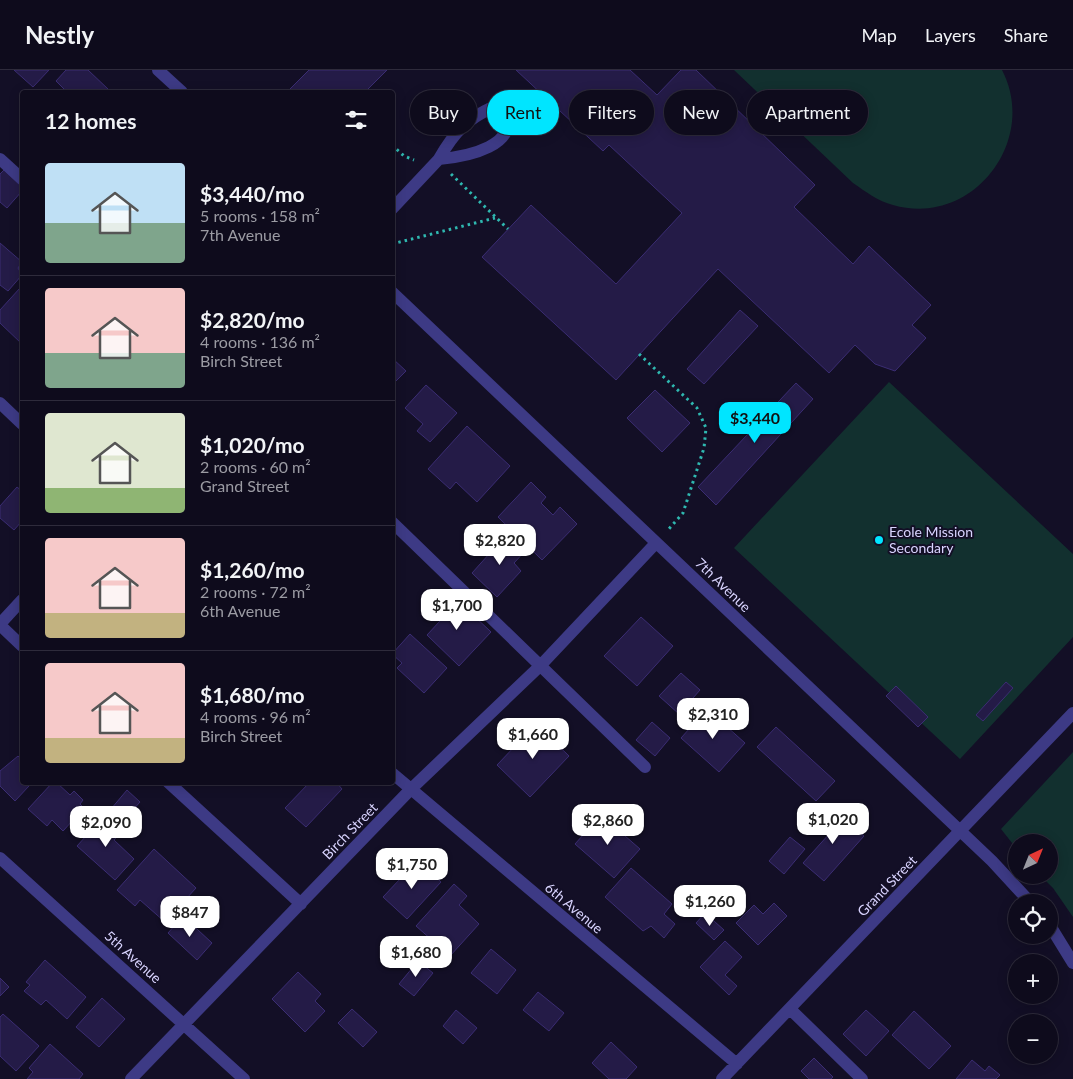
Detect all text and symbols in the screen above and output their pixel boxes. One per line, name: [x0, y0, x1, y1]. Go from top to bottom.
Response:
text: Nestly: [25, 20, 94, 49]
text: Map: [861, 24, 897, 46]
text: Layers: [925, 24, 976, 46]
text: Share: [1004, 24, 1048, 46]
chip: Buy: [410, 90, 477, 135]
chip: Rent: [487, 90, 559, 135]
chip: Filters: [569, 90, 654, 135]
chip: New: [664, 90, 737, 135]
chip: Apartment: [747, 90, 868, 135]
icon: filters: [342, 106, 370, 134]
text: 12 homes: [45, 108, 136, 133]
text: $3,440/mo: [200, 181, 305, 206]
icon: home: [85, 183, 145, 243]
text: 5 rooms · 158 m²: [200, 206, 320, 225]
text: 7th Avenue: [200, 225, 280, 244]
text: $2,820/mo: [200, 307, 305, 332]
icon: home: [85, 308, 145, 368]
text: 4 rooms · 136 m²: [200, 332, 320, 351]
text: Birch Street: [200, 351, 282, 370]
pin: $3,440: [714, 402, 796, 444]
text: $3,440: [730, 408, 780, 427]
text: $1,020/mo: [200, 432, 305, 457]
icon: home: [85, 433, 145, 493]
text: 2 rooms · 60 m²: [200, 457, 311, 476]
text: Grand Street: [200, 476, 289, 495]
place label: Ecole Mission Secondary: [889, 523, 973, 556]
pin: $2,820: [459, 524, 541, 566]
text: $2,820: [475, 530, 525, 549]
marker: Ecole Mission Secondary: [873, 534, 885, 546]
street label: 7th Avenue: [692, 554, 755, 615]
text: $1,260/mo: [200, 557, 305, 582]
icon: home: [85, 558, 145, 618]
text: 2 rooms · 72 m²: [200, 582, 311, 601]
pin: $1,700: [416, 588, 498, 631]
text: $1,700: [432, 595, 482, 614]
text: 6th Avenue: [200, 601, 280, 620]
text: $1,680/mo: [200, 682, 305, 707]
icon: home: [85, 683, 145, 743]
pin: $2,310: [672, 698, 754, 740]
text: $2,310: [688, 704, 738, 723]
text: 4 rooms · 96 m²: [200, 707, 311, 726]
pin: $1,660: [492, 718, 574, 760]
text: $1,660: [508, 724, 558, 743]
text: Birch Street: [200, 726, 282, 745]
street label: Birch Street: [319, 799, 381, 862]
pin: $1,020: [792, 802, 874, 845]
pin: $2,860: [567, 804, 649, 846]
pin: $2,090: [65, 806, 147, 848]
text: $1,020: [808, 809, 858, 828]
text: $2,860: [583, 810, 633, 829]
text: $2,090: [81, 812, 131, 831]
north arrow: [1008, 834, 1058, 884]
map controls: [1008, 834, 1058, 1064]
pin: $1,750: [371, 848, 453, 890]
street label: Grand Street: [853, 852, 920, 920]
text: $1,750: [387, 854, 437, 873]
street label: 6th Avenue: [542, 878, 607, 937]
pin: $1,260: [669, 884, 751, 927]
text: $1,260: [685, 891, 735, 910]
button: locate: [1008, 894, 1058, 944]
pin: $847: [160, 896, 220, 938]
text: $847: [171, 902, 209, 921]
street label: 5th Avenue: [101, 927, 165, 987]
pin: $1,680: [375, 936, 457, 978]
text: $1,680: [391, 942, 441, 961]
button: +: [1008, 954, 1058, 1004]
button: −: [1008, 1014, 1058, 1064]

